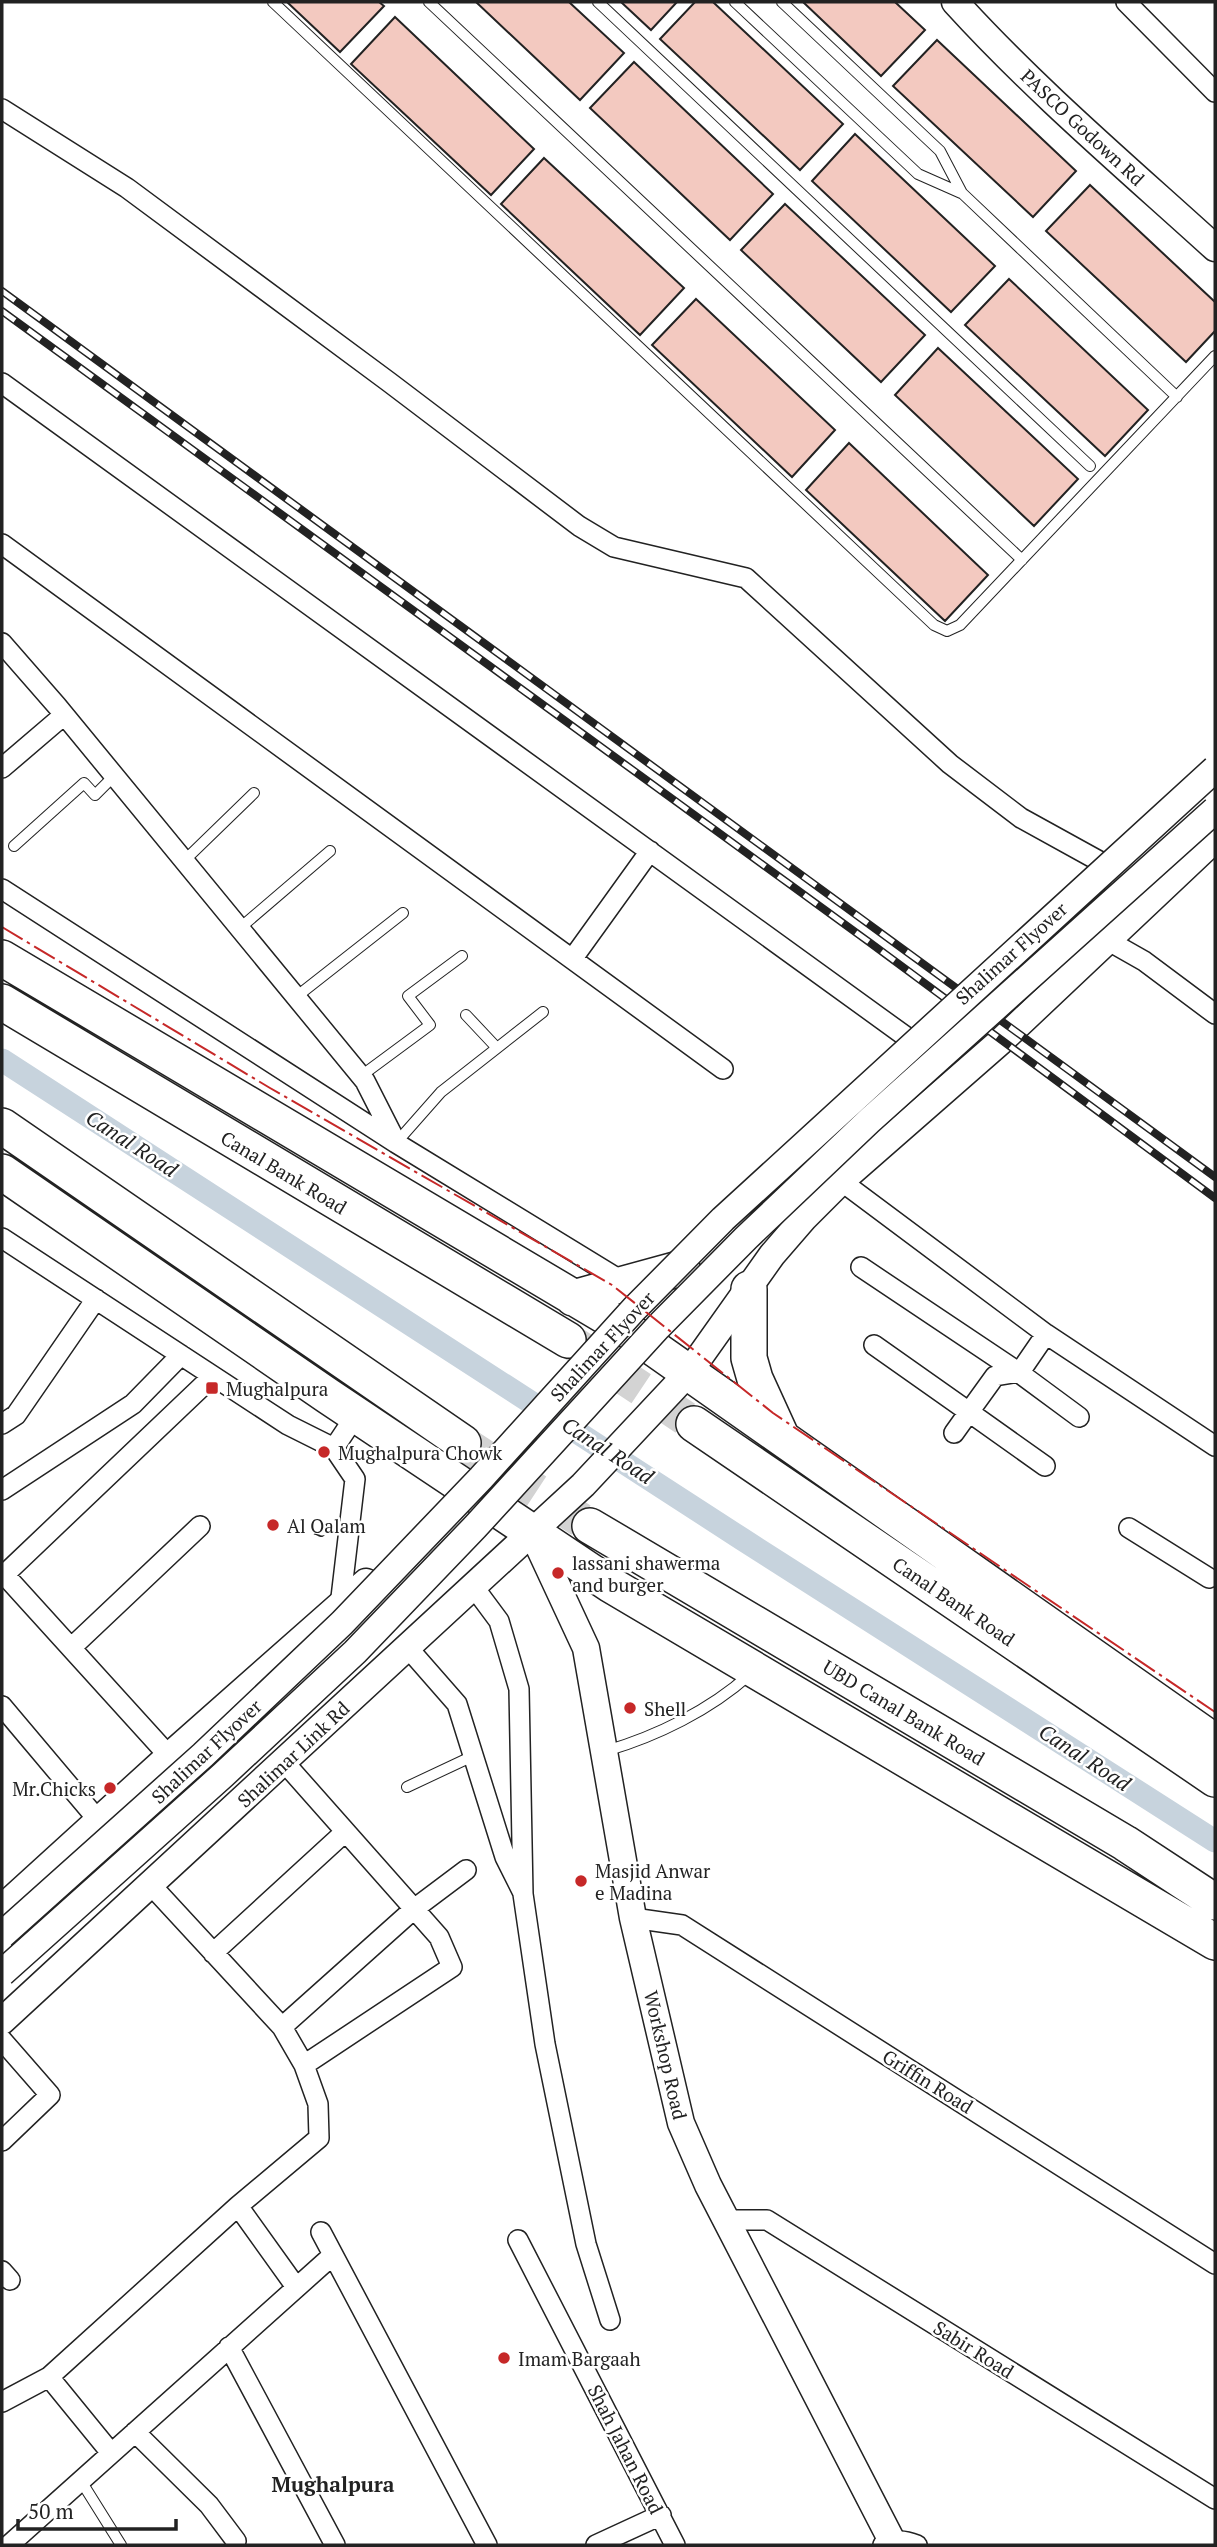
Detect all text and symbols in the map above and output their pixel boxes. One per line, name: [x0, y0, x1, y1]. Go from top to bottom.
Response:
street label: PASCO Godown Rd: [1016, 63, 1150, 191]
street label: Shalimar Flyover: [950, 896, 1073, 1010]
water label: Canal Road: [81, 1103, 184, 1183]
street label: Canal Bank Road: [217, 1125, 352, 1220]
street label: Shalimar Flyover: [544, 1285, 660, 1406]
place label: Mughalpura: [226, 1376, 329, 1401]
marker: Mughalpura: [204, 1380, 220, 1396]
water label: Canal Road: [557, 1410, 660, 1490]
place label: Mughalpura Chowk: [338, 1440, 503, 1465]
marker: Mughalpura Chowk: [316, 1444, 332, 1460]
place label: Al Qalam: [287, 1513, 366, 1538]
marker: Al Qalam: [265, 1517, 281, 1533]
place label: lassani shawerma and burger: [572, 1550, 721, 1597]
street label: Canal Bank Road: [888, 1551, 1020, 1651]
marker: lassani shawerma and burger: [550, 1565, 566, 1581]
street label: UBD Canal Bank Road: [818, 1654, 990, 1771]
street label: Shalimar Flyover: [146, 1693, 267, 1809]
street label: Shalimar Link Rd: [232, 1695, 355, 1813]
place label: Shell: [644, 1696, 686, 1721]
marker: Shell: [622, 1700, 638, 1716]
water label: Canal Road: [1034, 1717, 1137, 1797]
place label: Mr.Chicks: [12, 1776, 96, 1801]
marker: Mr.Chicks: [102, 1780, 118, 1796]
place label: Masjid Anwar e Madina: [595, 1858, 711, 1905]
marker: Masjid Anwar e Madina: [573, 1873, 589, 1889]
street label: Workshop Road: [639, 1988, 693, 2122]
street label: Griffin Road: [878, 2043, 978, 2119]
street label: Sabir Road: [929, 2315, 1019, 2384]
place label: Imam Bargaah: [518, 2346, 641, 2371]
marker: Imam Bargaah: [496, 2350, 512, 2366]
street label: Shah Jahan Road: [583, 2380, 670, 2518]
district label: Mughalpura: [271, 2470, 395, 2498]
scale bar: [18, 2488, 175, 2532]
text: 50 m: [28, 2497, 74, 2525]

